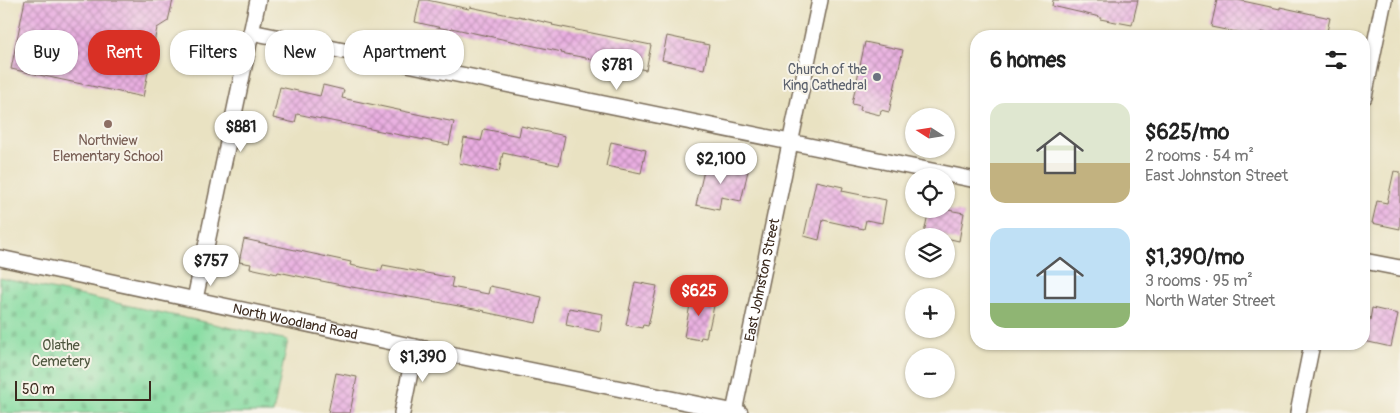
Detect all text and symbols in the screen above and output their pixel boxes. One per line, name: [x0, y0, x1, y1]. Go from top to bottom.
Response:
chip: Buy: [15, 30, 78, 75]
chip: Rent: [88, 30, 160, 75]
chip: Filters: [170, 30, 255, 75]
chip: New: [265, 30, 334, 75]
chip: Apartment: [344, 30, 464, 75]
icon: filters: [1322, 46, 1350, 74]
text: 6 homes: [990, 47, 1066, 74]
pin: $781: [587, 48, 647, 91]
text: $781: [601, 55, 633, 75]
place label: Church of the King Cathedral: [783, 61, 867, 94]
marker: Church of the King Cathedral: [871, 71, 883, 83]
north arrow: [905, 108, 955, 158]
map controls: [905, 108, 955, 398]
pin: $881: [211, 110, 271, 153]
text: $881: [225, 117, 257, 137]
marker: Northview Elementary School: [102, 118, 114, 130]
text: $625/mo: [1145, 119, 1229, 146]
icon: home: [1030, 123, 1090, 183]
place label: Northview Elementary School: [53, 132, 163, 165]
pin: $2,100: [680, 142, 762, 185]
text: 2 rooms · 54 m²: [1145, 146, 1254, 166]
text: $2,100: [696, 149, 746, 169]
text: East Johnston Street: [1145, 166, 1288, 186]
button: locate: [905, 168, 955, 218]
street label: East Johnston Street: [741, 216, 783, 343]
button: layers: [905, 228, 955, 278]
pin: $757: [181, 244, 241, 287]
text: $1,390/mo: [1145, 244, 1244, 271]
icon: home: [1030, 248, 1090, 308]
text: $757: [194, 251, 228, 271]
text: 3 rooms · 95 m²: [1145, 271, 1253, 291]
pin: $625: [669, 274, 729, 317]
text: $625: [681, 281, 717, 301]
button: +: [905, 288, 955, 338]
text: North Water Street: [1145, 291, 1275, 311]
street label: North Woodland Road: [231, 300, 359, 344]
park label: Olathe Cemetery: [32, 337, 90, 370]
pin: $1,390: [382, 340, 464, 383]
text: $1,390: [399, 347, 447, 367]
button: −: [905, 348, 955, 398]
scale bar: [15, 378, 151, 401]
text: 50 m: [22, 381, 55, 398]

